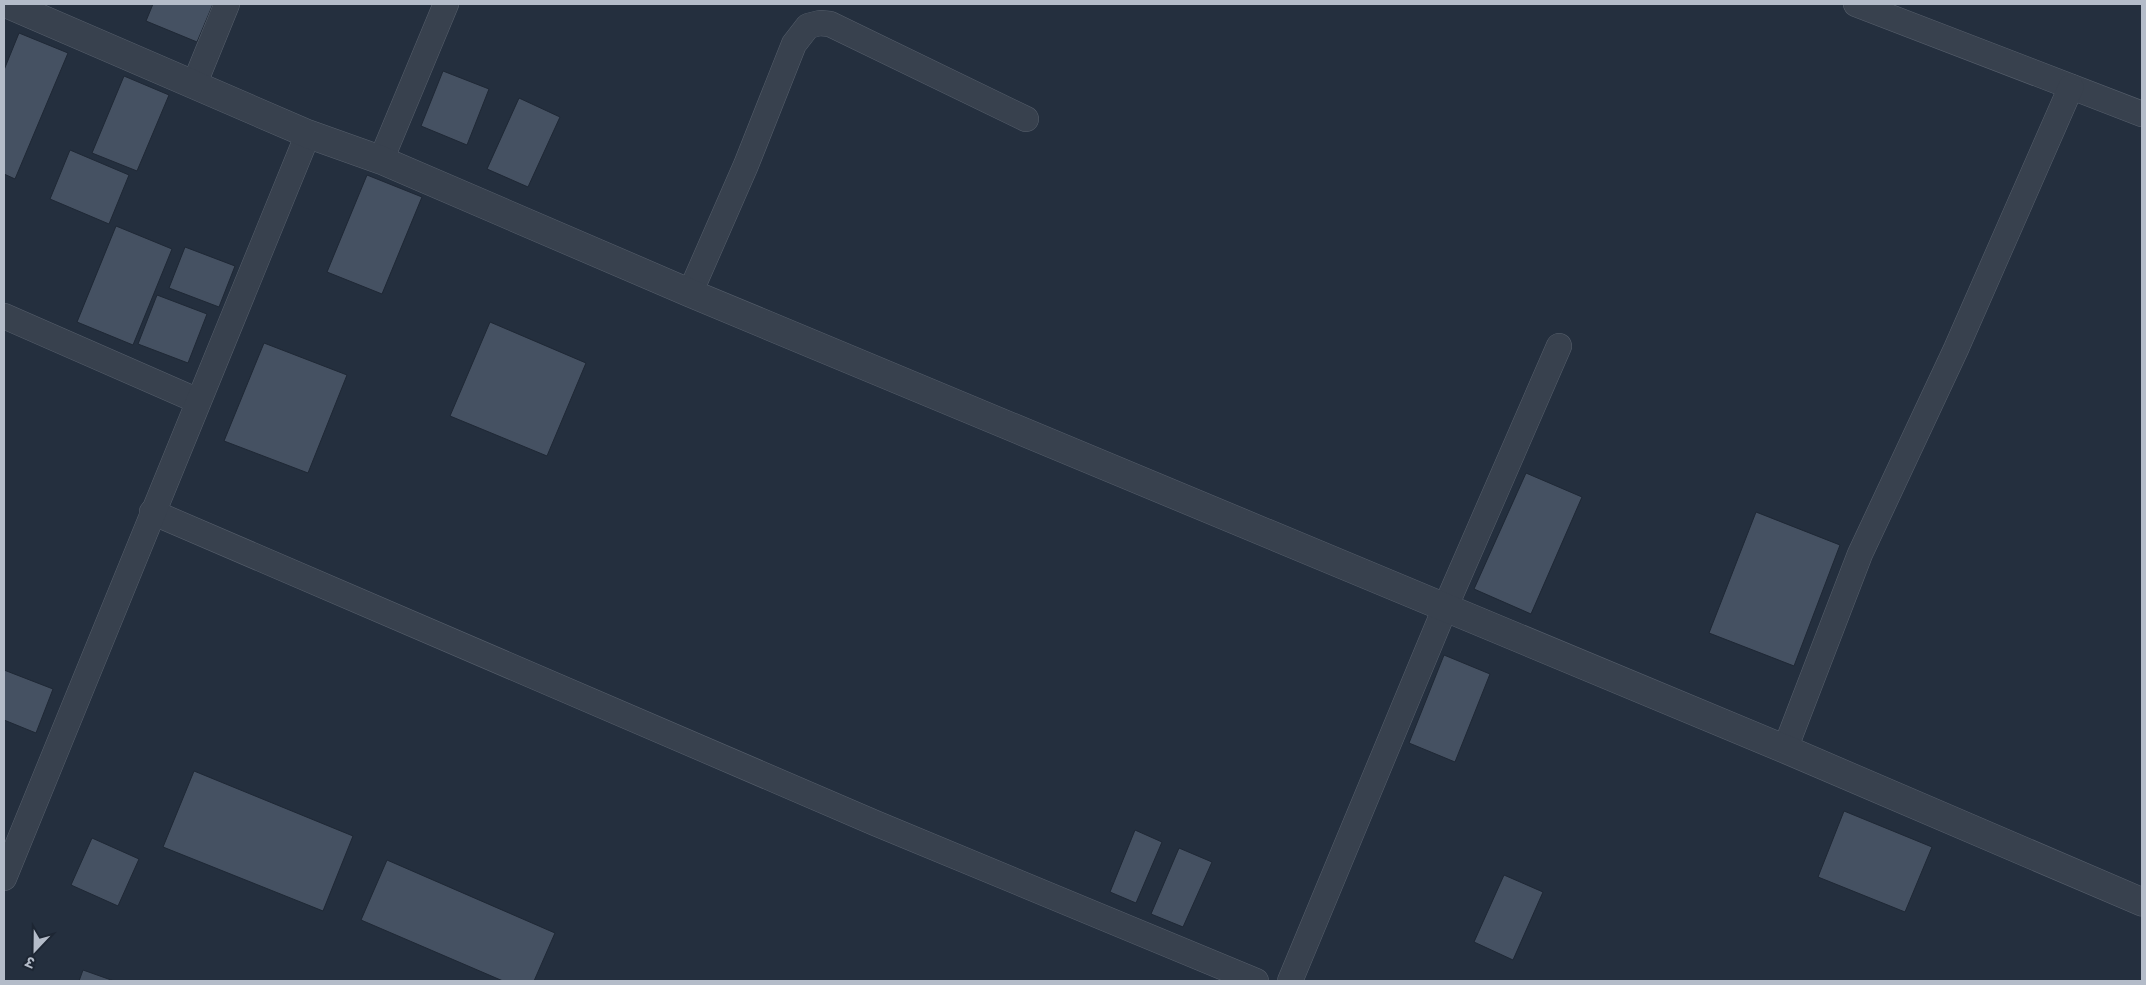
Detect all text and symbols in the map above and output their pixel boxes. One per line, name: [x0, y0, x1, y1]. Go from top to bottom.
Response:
north arrow: [10, 925, 60, 975]
text: उ: [22, 951, 38, 973]

